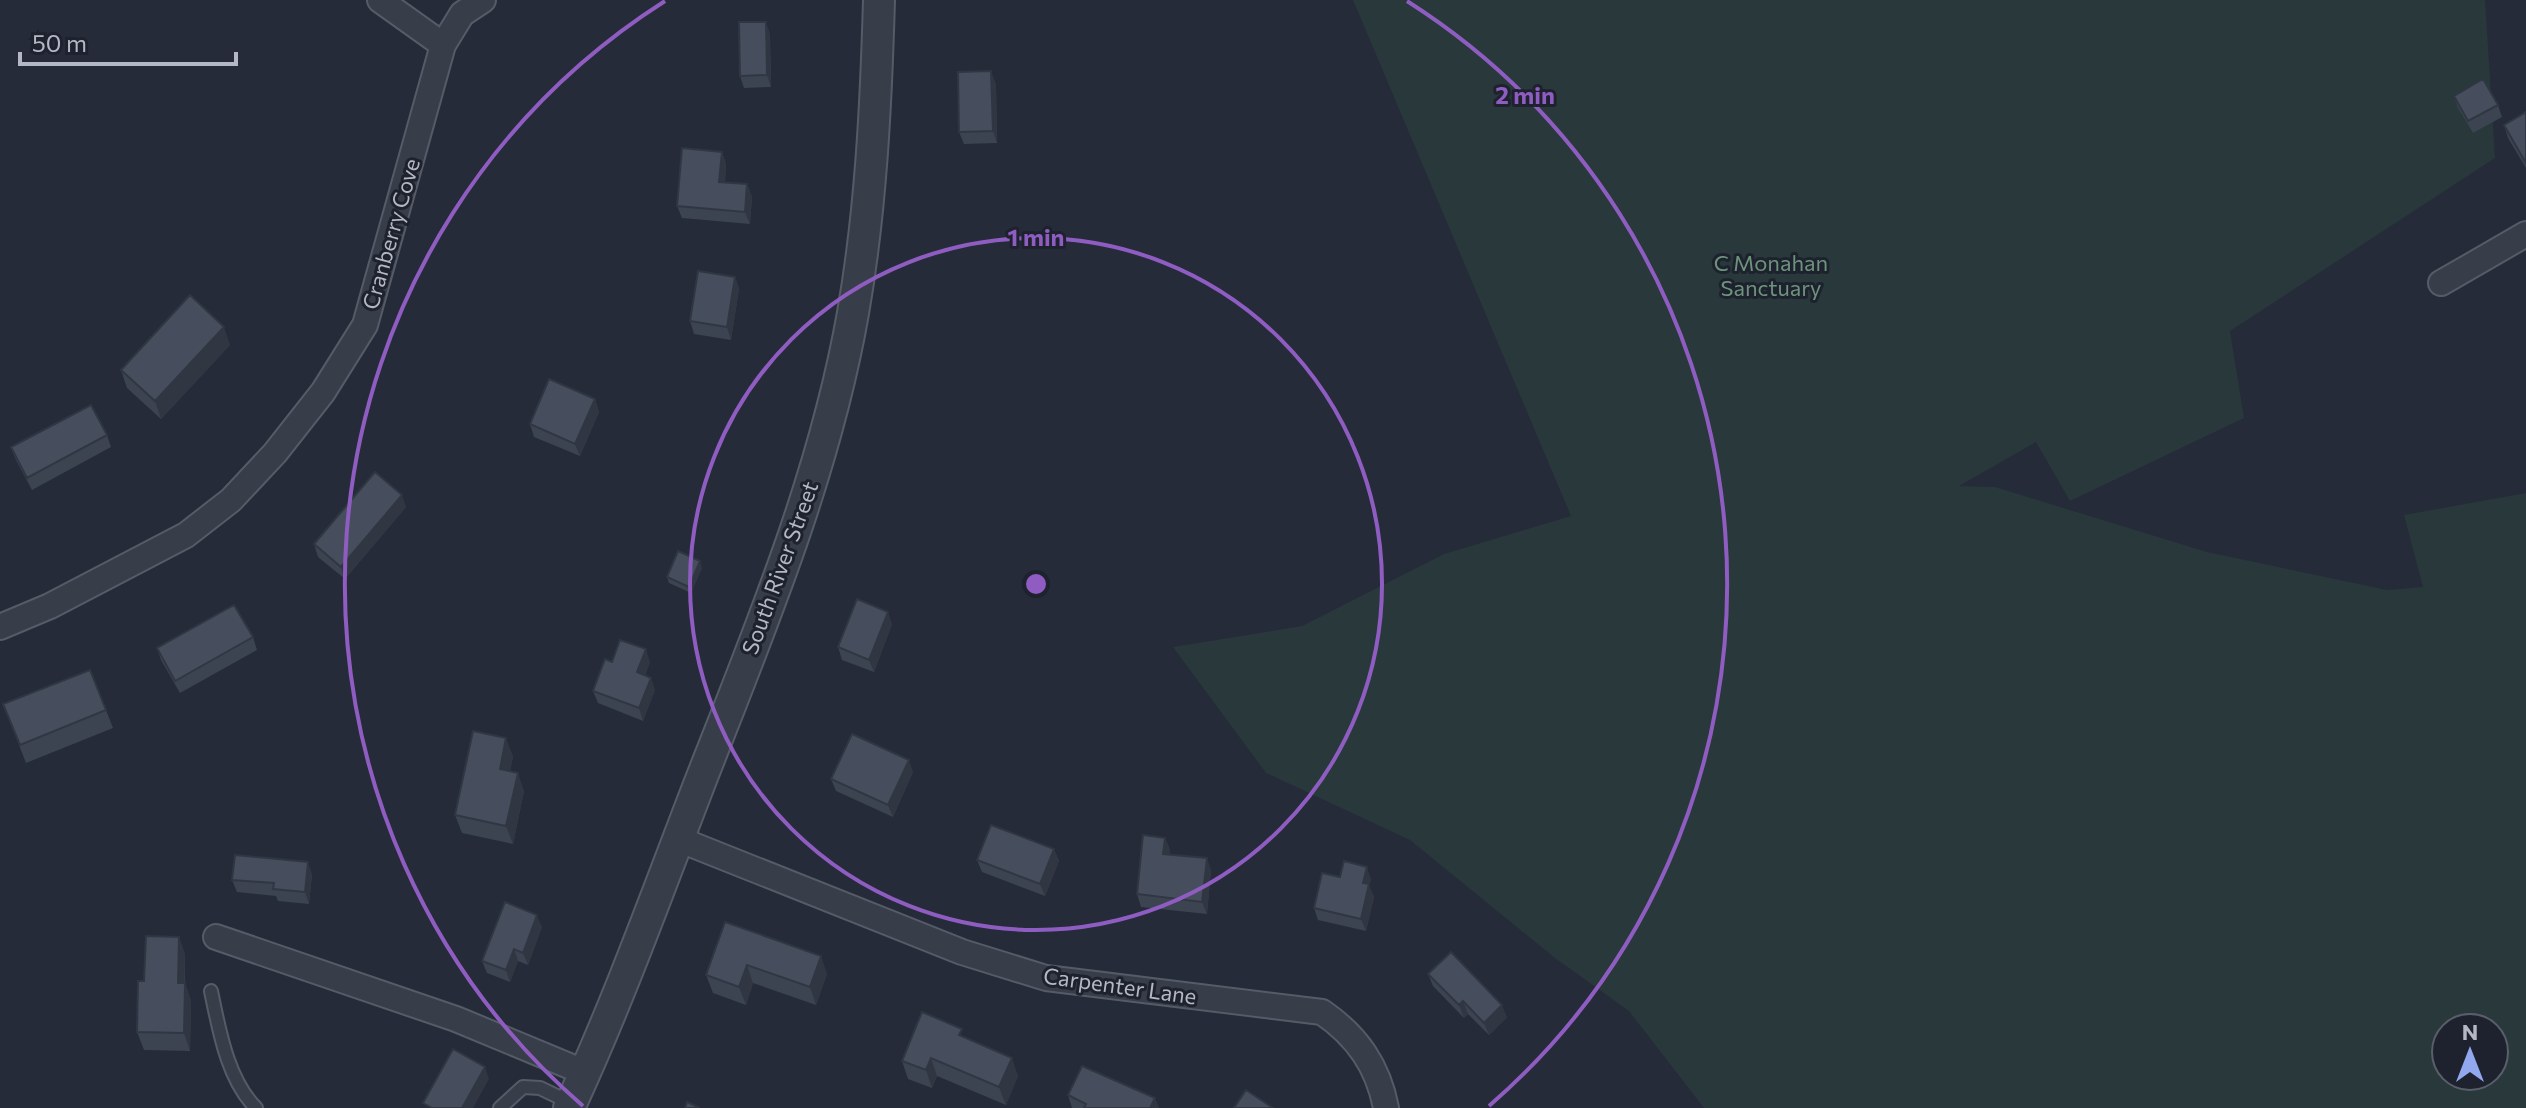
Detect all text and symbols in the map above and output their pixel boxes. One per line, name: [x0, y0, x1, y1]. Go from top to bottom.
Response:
scale bar: [20, 16, 236, 66]
text: 50 m: [32, 28, 87, 57]
text: 2 min: [1495, 80, 1555, 109]
street label: Cranberry Cove: [356, 155, 425, 313]
text: 1 min: [1008, 222, 1064, 251]
park label: C Monahan Sanctuary: [1714, 249, 1828, 301]
street label: South River Street: [736, 478, 823, 658]
centre of rings: [1022, 570, 1050, 598]
street label: Carpenter Lane: [1042, 961, 1198, 1010]
north arrow: [2430, 1012, 2510, 1092]
text: N: [2462, 1018, 2478, 1045]

